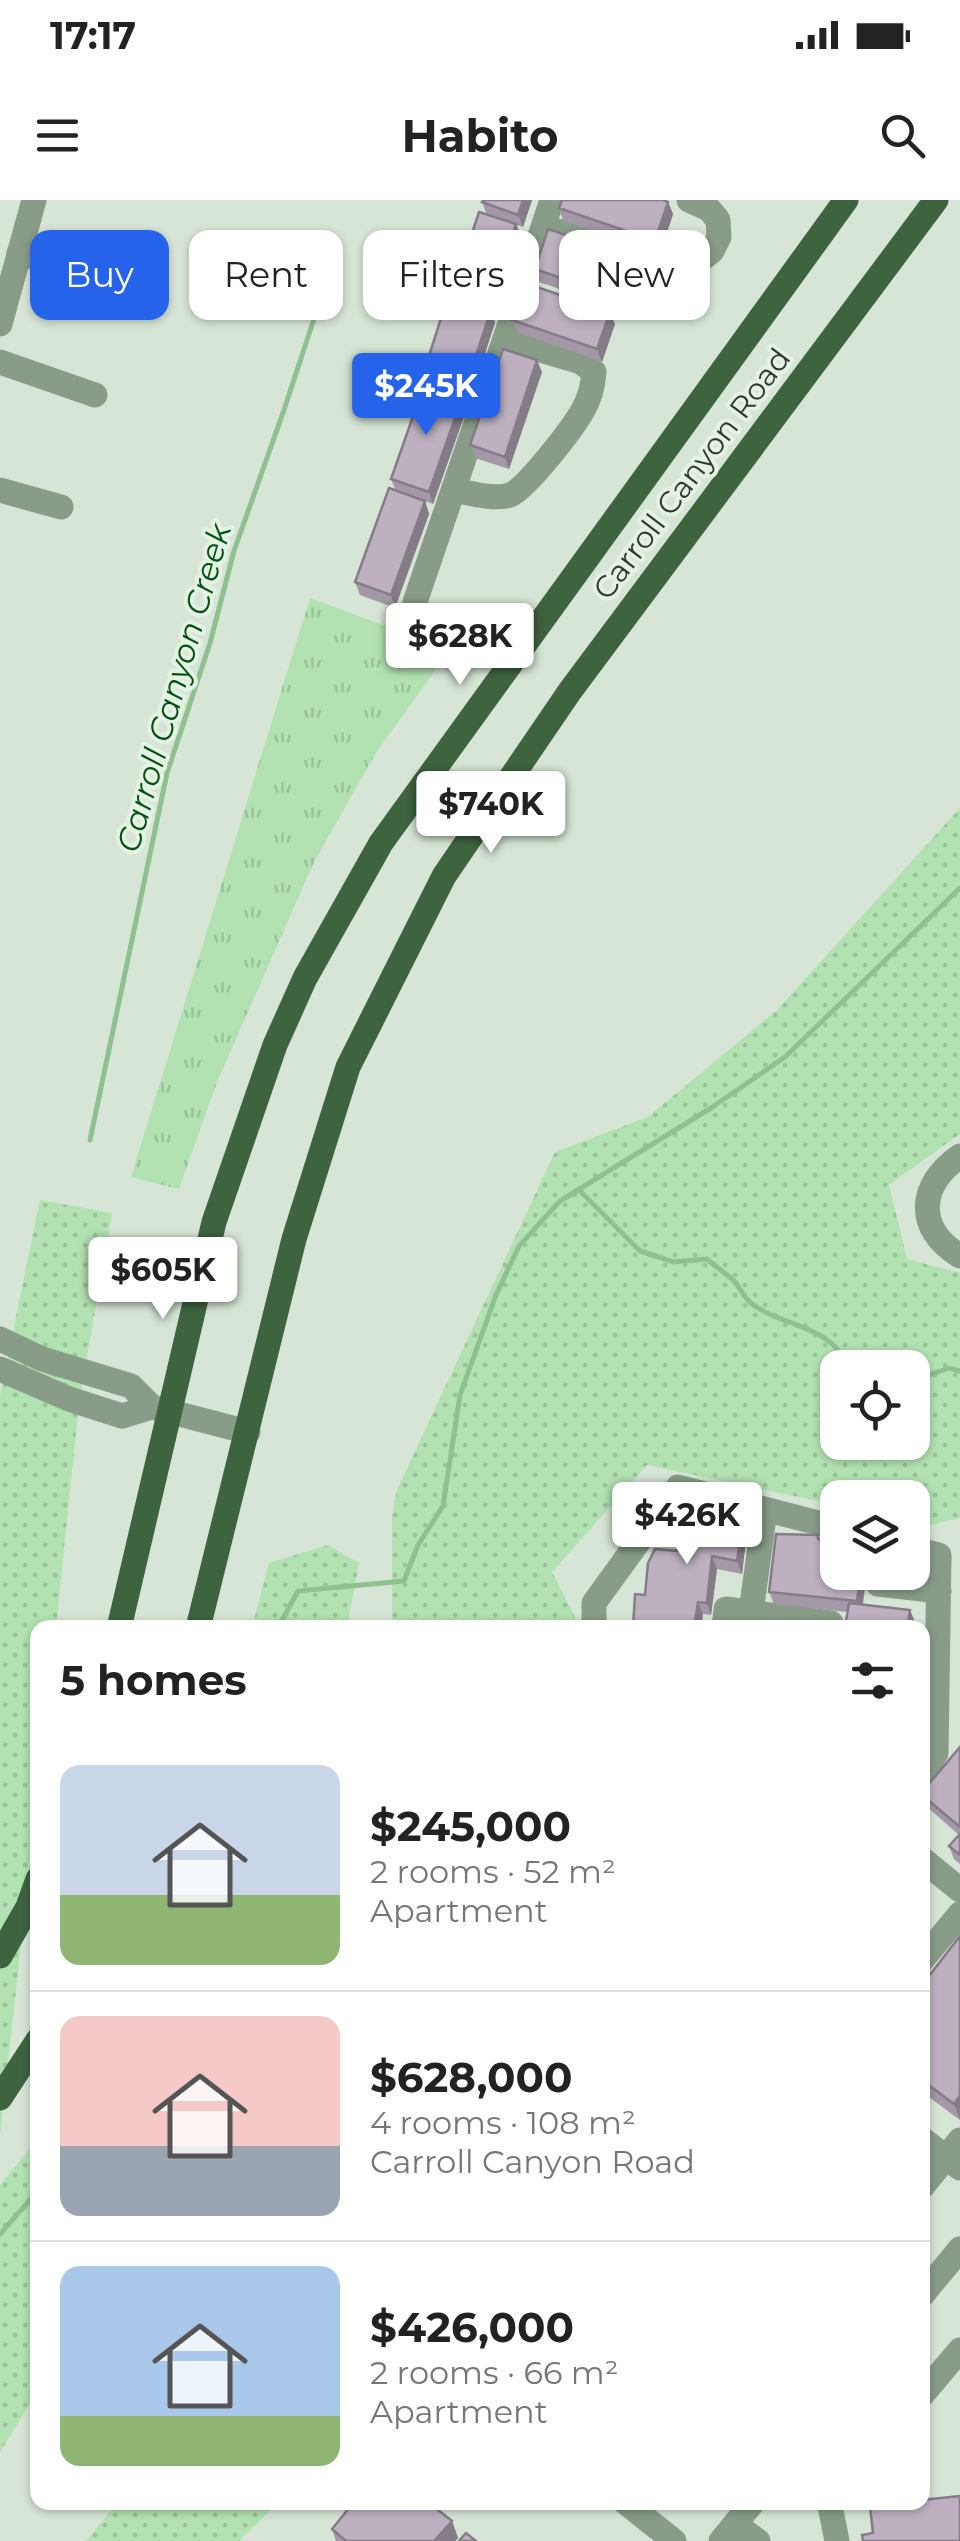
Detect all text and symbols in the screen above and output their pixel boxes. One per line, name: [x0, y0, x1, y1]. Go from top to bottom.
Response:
text: 17:17: [50, 12, 136, 59]
icon: menu: [30, 108, 85, 163]
text: Habito: [401, 108, 559, 163]
icon: search: [875, 108, 930, 163]
chip: Buy: [30, 230, 169, 320]
chip: Rent: [189, 230, 343, 320]
chip: Filters: [363, 230, 539, 320]
chip: New: [559, 230, 710, 320]
street label: Carroll Canyon Road: [585, 341, 798, 606]
pin: $245K: [356, 353, 496, 438]
text: $245K: [374, 366, 478, 405]
water label: Carroll Canyon Creek: [108, 517, 240, 857]
pin: $628K: [390, 603, 530, 688]
text: $628K: [408, 616, 512, 655]
pin: $740K: [421, 771, 561, 856]
text: $740K: [438, 784, 544, 823]
pin: $605K: [93, 1237, 233, 1322]
text: $605K: [110, 1250, 216, 1289]
map controls: [820, 1350, 930, 1590]
button: locate: [820, 1350, 930, 1460]
button: layers: [820, 1480, 930, 1590]
pin: $426K: [617, 1482, 757, 1567]
text: $426K: [634, 1495, 740, 1534]
icon: filters: [845, 1653, 900, 1708]
text: 5 homes: [60, 1654, 247, 1706]
text: $245,000: [370, 1800, 571, 1852]
icon: home: [140, 1805, 260, 1925]
text: 2 rooms · 52 m²: [370, 1852, 616, 1891]
text: Apartment: [370, 1891, 548, 1930]
text: $628,000: [370, 2051, 572, 2103]
icon: home: [140, 2056, 260, 2176]
text: 4 rooms · 108 m²: [370, 2103, 636, 2142]
text: Carroll Canyon Road: [370, 2142, 695, 2181]
text: $426,000: [370, 2301, 574, 2353]
icon: home: [140, 2306, 260, 2426]
text: 2 rooms · 66 m²: [370, 2353, 619, 2392]
text: Apartment: [370, 2392, 548, 2431]

